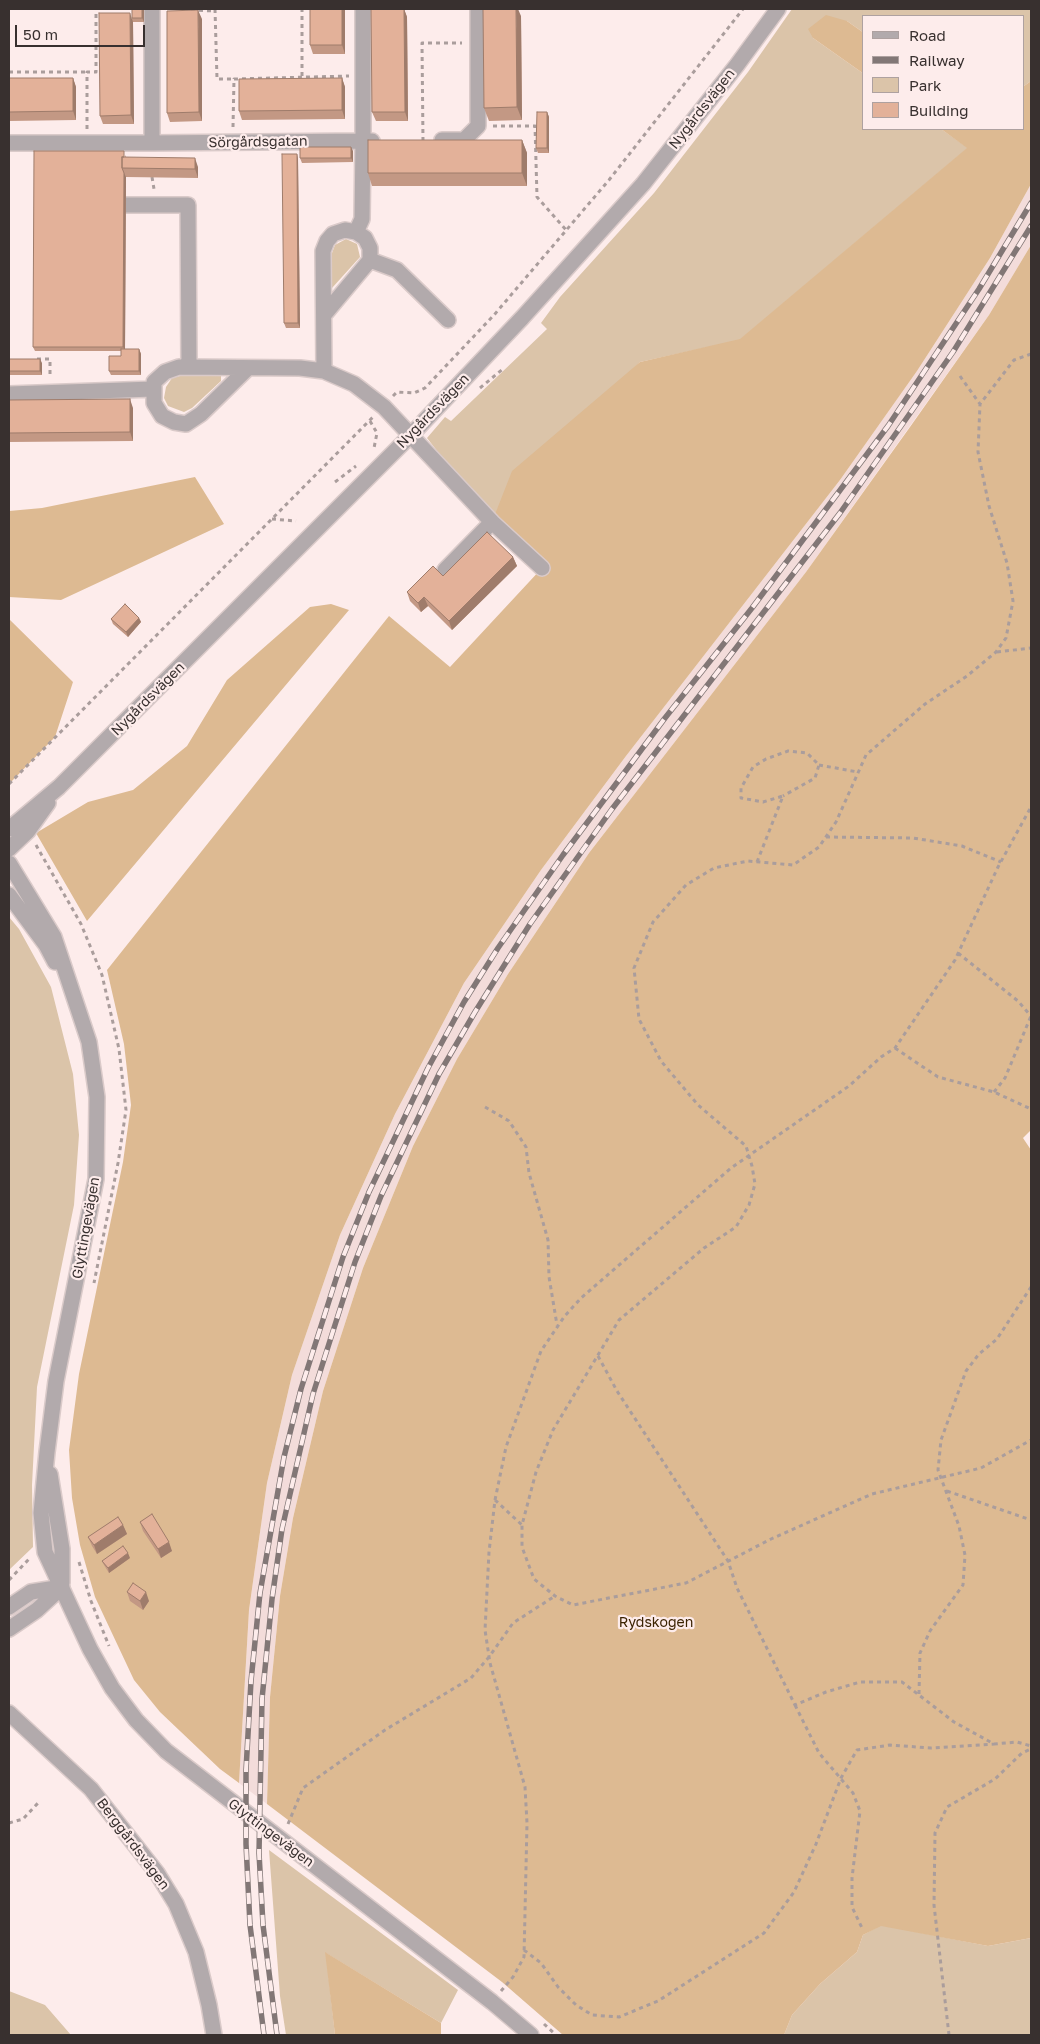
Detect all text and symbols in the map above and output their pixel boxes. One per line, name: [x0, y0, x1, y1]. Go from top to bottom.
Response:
scale bar: [18, 15, 148, 47]
legend: [862, 15, 1025, 130]
text: 50 m: [23, 25, 58, 43]
text: Road: [909, 26, 946, 44]
text: Railway: [909, 51, 965, 69]
street label: Nygårdsvägen: [666, 66, 738, 152]
text: Park: [909, 76, 941, 94]
text: Building: [909, 101, 969, 119]
street label: Sörgårdsgatan: [208, 133, 308, 151]
street label: Nygårdsvägen: [393, 370, 473, 452]
street label: Nygårdsvägen: [108, 659, 188, 739]
street label: Glyttingevägen: [69, 1176, 103, 1280]
park label: Rydskogen: [619, 1615, 693, 1631]
street label: Berggårdsvägen: [93, 1795, 173, 1893]
street label: Glyttingevägen: [225, 1795, 317, 1871]

